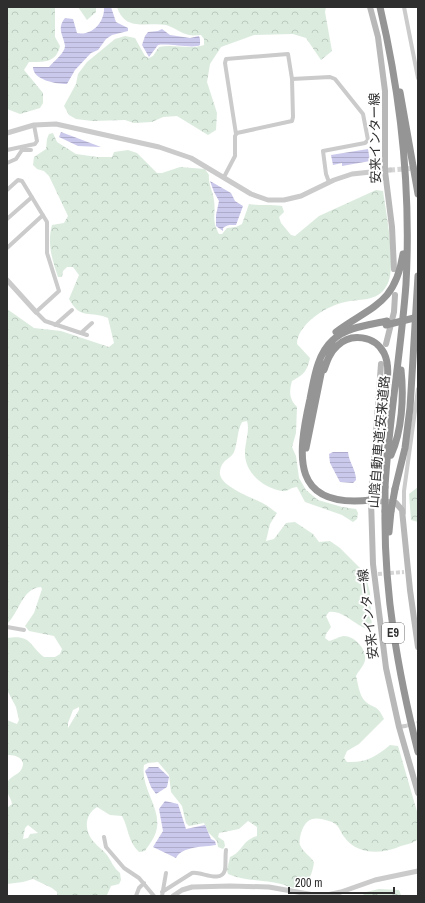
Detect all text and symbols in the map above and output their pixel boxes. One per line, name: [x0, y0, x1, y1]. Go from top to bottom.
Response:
street label: 安来インター線: [366, 92, 384, 184]
street label: 山陰自動車道;安来道路: [365, 375, 393, 509]
street label: 安来インター線: [354, 568, 382, 660]
road number: E9: [382, 623, 404, 643]
scale bar: [289, 869, 394, 895]
text: 200 m: [295, 875, 322, 891]

